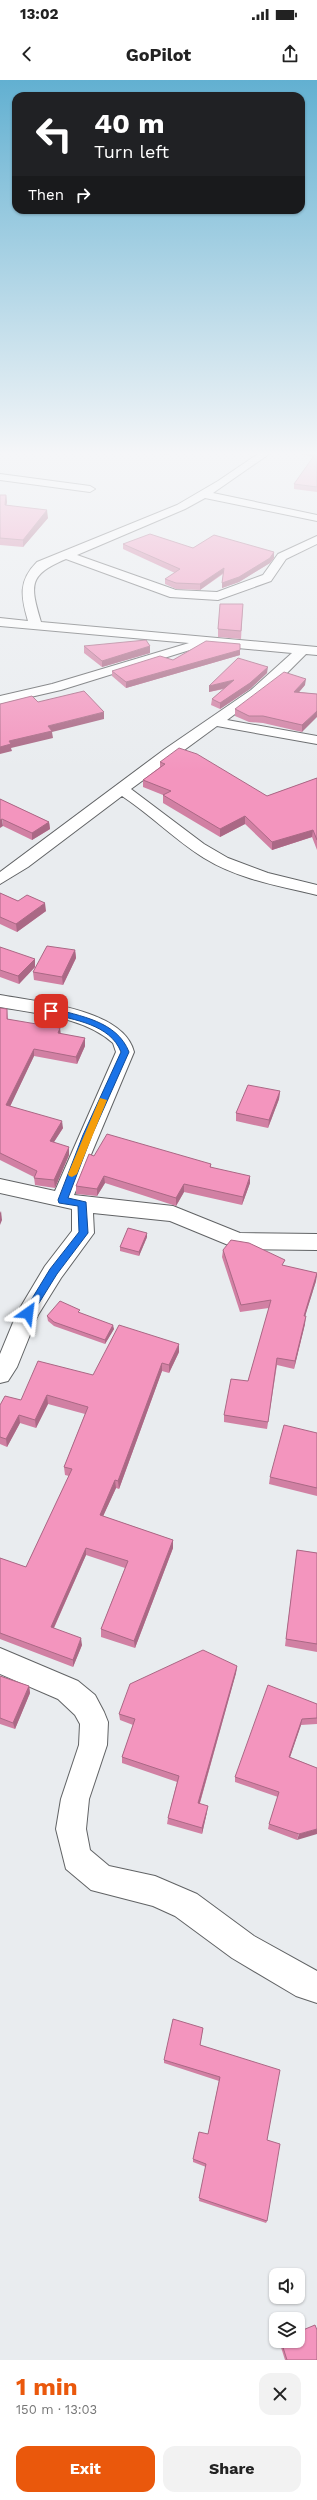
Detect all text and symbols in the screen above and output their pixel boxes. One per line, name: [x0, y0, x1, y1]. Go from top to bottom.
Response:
text: 13:02: [20, 5, 59, 23]
icon: back: [16, 43, 38, 65]
icon: share: [279, 43, 301, 65]
text: GoPilot: [126, 44, 191, 65]
text: 40 m: [94, 107, 164, 140]
icon: left: [28, 108, 80, 160]
text: Turn left: [94, 141, 169, 162]
icon: right: [72, 184, 94, 206]
text: Then: [28, 186, 64, 204]
pin: [34, 994, 68, 1028]
icon: arrive: [40, 1000, 62, 1022]
position arrow: [7, 1292, 49, 1334]
map controls: [269, 2268, 305, 2348]
button: sound: [269, 2268, 305, 2304]
button: layers: [269, 2312, 305, 2348]
text: 1 min: [16, 2373, 78, 2401]
button: close: [259, 2373, 301, 2415]
text: 150 m · 13:03: [16, 2402, 97, 2417]
button: Exit: [16, 2446, 155, 2492]
button: Share: [163, 2446, 301, 2492]

